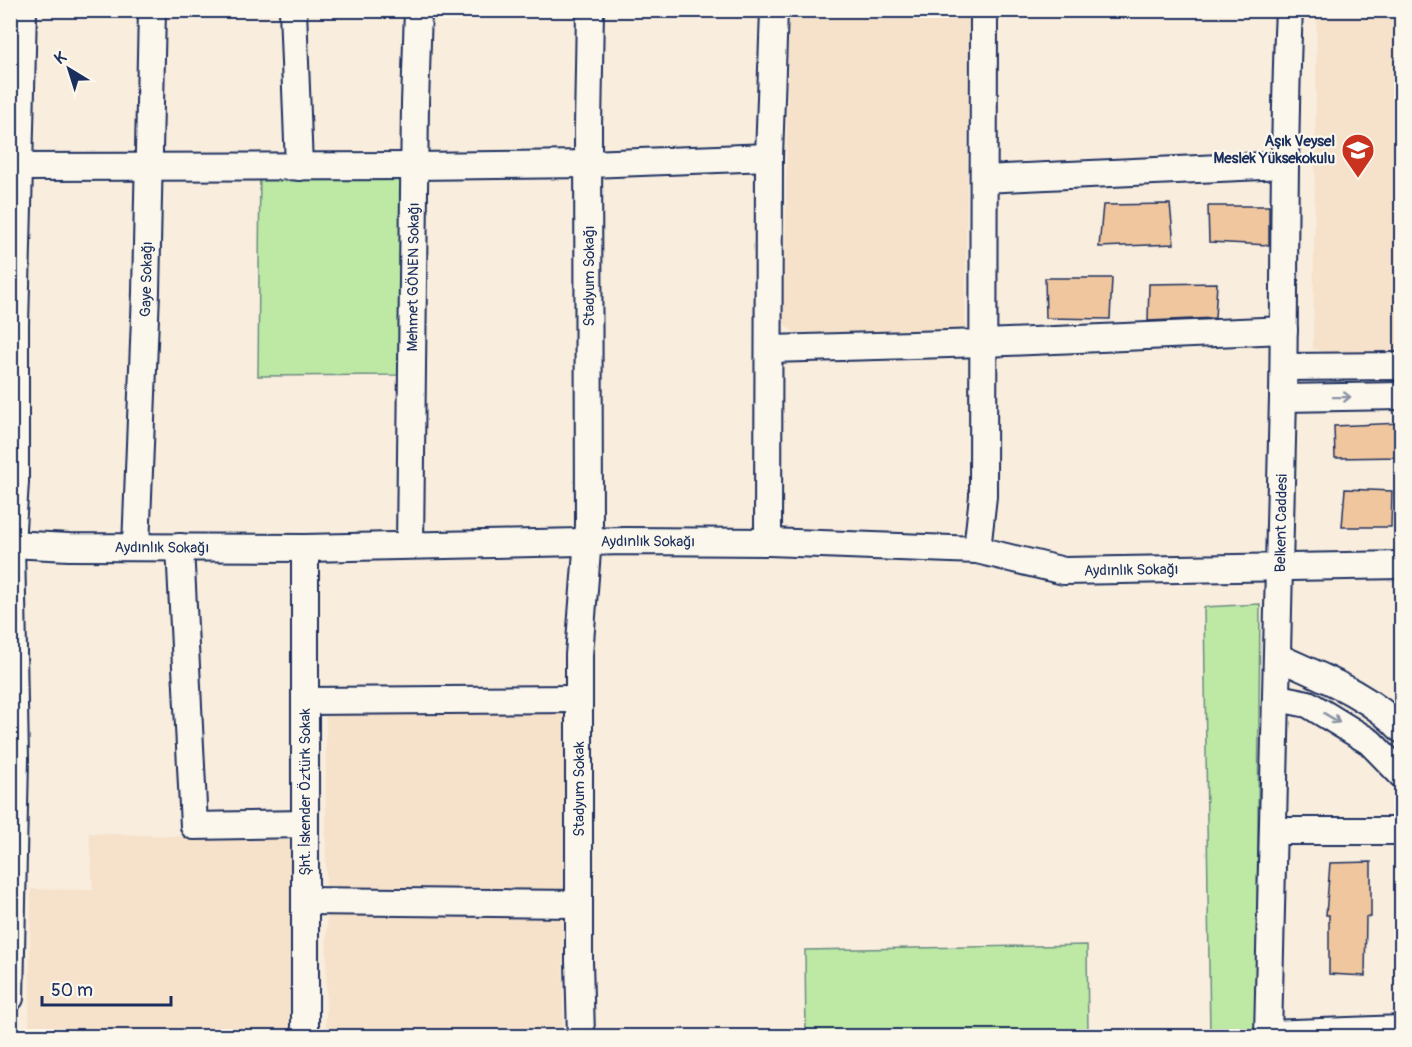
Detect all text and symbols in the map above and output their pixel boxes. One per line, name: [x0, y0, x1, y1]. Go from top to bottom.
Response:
north arrow: [39, 39, 99, 99]
text: K: [50, 47, 71, 69]
place label: Aşık Veysel Meslek Yüksekokulu: [1214, 132, 1335, 168]
school or university icon: Aşık Veysel Meslek Yüksekokulu: [1340, 132, 1376, 179]
street label: Mehmet GÖNEN Sokağı: [403, 202, 424, 352]
street label: Stadyum Sokağı: [580, 225, 599, 327]
street label: Gaye Sokağı: [136, 241, 157, 317]
one-way arrow: [1331, 391, 1351, 403]
street label: Belkent Caddesi: [1271, 473, 1292, 573]
street label: Aydınlık Sokağı: [600, 532, 695, 552]
street label: Aydınlık Sokağı: [115, 538, 209, 558]
street label: Aydınlık Sokağı: [1084, 560, 1179, 581]
street label: Şht. İskender Öztürk Sokak: [296, 707, 315, 876]
one-way arrow: [1323, 713, 1340, 725]
street label: Stadyum Sokak: [570, 741, 589, 837]
scale bar: [42, 969, 171, 1007]
text: 50 m: [51, 979, 93, 1002]

